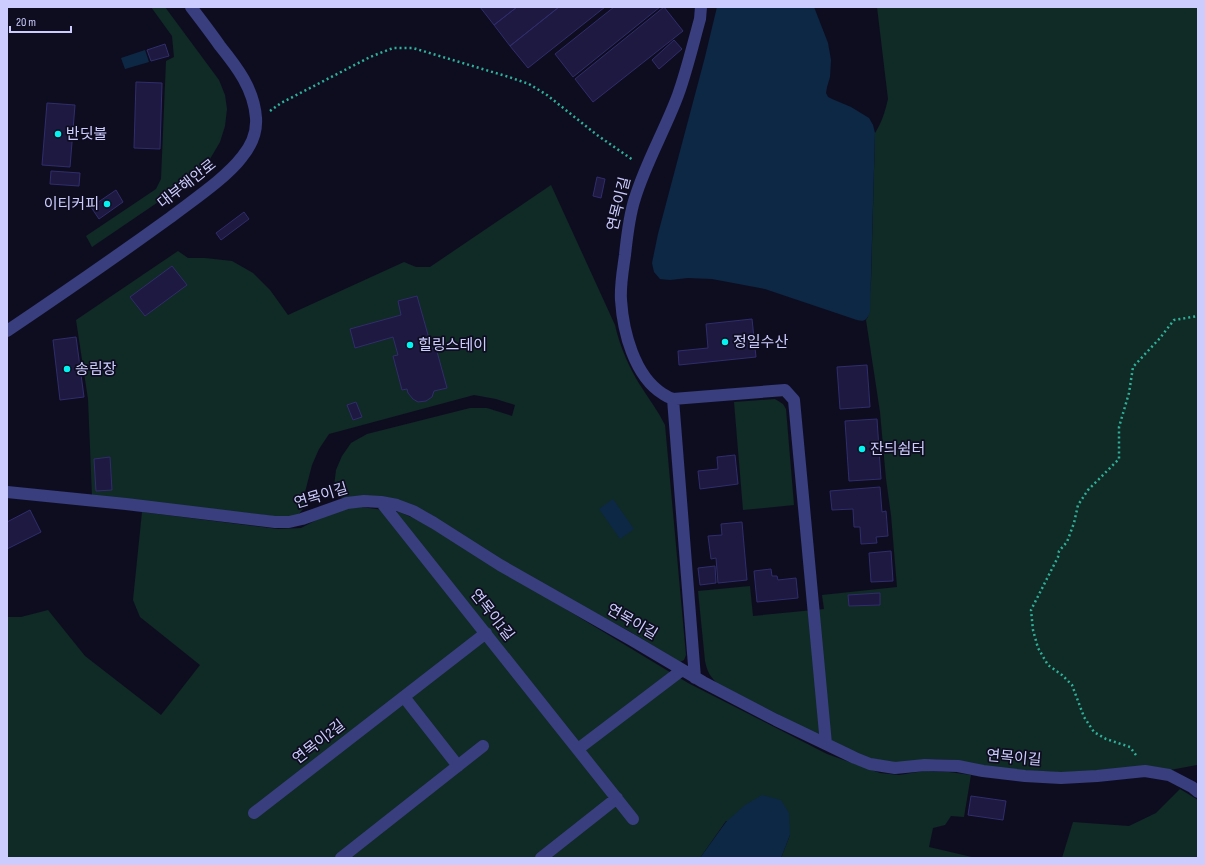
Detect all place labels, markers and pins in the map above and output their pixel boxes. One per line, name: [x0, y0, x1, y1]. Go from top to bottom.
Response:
place label: 반딧불: [66, 125, 107, 144]
marker: 반딧불: [53, 129, 63, 139]
place label: 이티커피: [44, 195, 99, 214]
marker: 이티커피: [102, 199, 112, 209]
place label: 정일수산: [733, 333, 788, 352]
place label: 힐링스테이: [418, 336, 487, 355]
marker: 정일수산: [720, 337, 730, 347]
marker: 힐링스테이: [405, 340, 415, 350]
place label: 송림장: [75, 360, 117, 379]
marker: 송림장: [62, 364, 72, 374]
place label: 잔듸쉼터: [870, 440, 925, 459]
marker: 잔듸쉼터: [857, 444, 867, 454]

